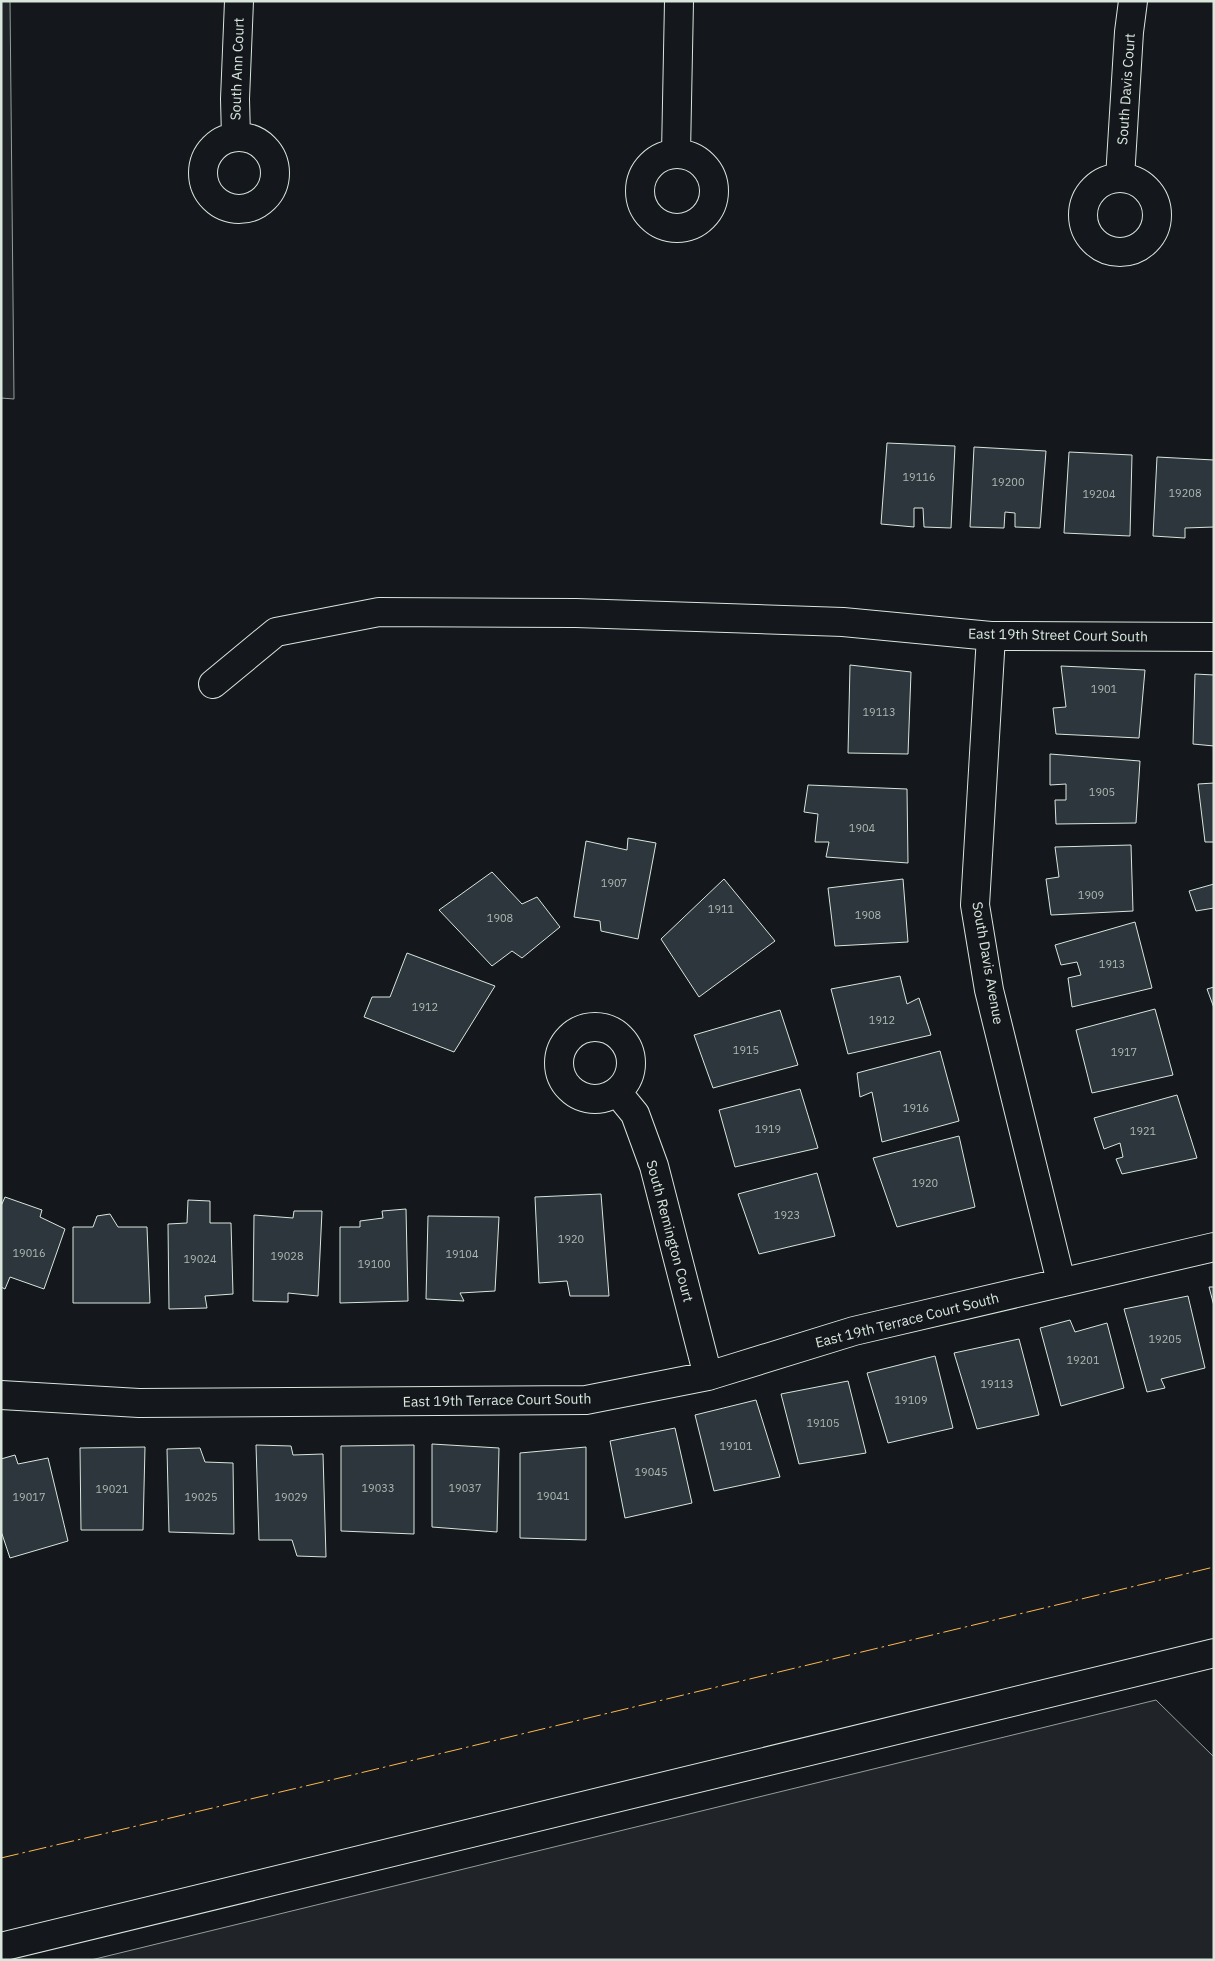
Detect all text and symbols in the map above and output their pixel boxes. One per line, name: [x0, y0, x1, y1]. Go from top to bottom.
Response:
street label: South Ann Court: [226, 17, 248, 121]
street label: South Davis Court: [1113, 32, 1139, 145]
house number: 19116: [903, 470, 936, 484]
house number: 19200: [992, 475, 1025, 489]
house number: 19208: [1169, 486, 1202, 500]
house number: 19204: [1083, 487, 1116, 501]
street label: East 19th Street Court South: [968, 624, 1148, 646]
house number: 1901: [1091, 682, 1118, 696]
house number: 19113: [863, 705, 896, 719]
house number: 1905: [1089, 785, 1115, 799]
house number: 1904: [849, 821, 876, 835]
house number: 1907: [601, 876, 627, 890]
house number: 1909: [1078, 888, 1104, 902]
street label: South Davis Avenue: [968, 900, 1008, 1026]
house number: 1911: [708, 902, 735, 916]
house number: 1908: [855, 908, 881, 922]
house number: 1908: [487, 911, 513, 925]
house number: 1913: [1099, 957, 1125, 971]
house number: 1912: [412, 1000, 438, 1014]
house number: 1912: [869, 1013, 895, 1027]
house number: 1915: [733, 1043, 759, 1057]
house number: 1917: [1111, 1045, 1137, 1059]
house number: 1916: [903, 1101, 929, 1115]
house number: 1919: [755, 1122, 781, 1136]
house number: 1921: [1130, 1124, 1157, 1138]
street label: South Remington Court: [642, 1158, 698, 1304]
house number: 1920: [912, 1176, 938, 1190]
house number: 1923: [774, 1208, 800, 1222]
house number: 1920: [558, 1232, 584, 1246]
house number: 19016: [13, 1246, 46, 1260]
house number: 19104: [446, 1247, 479, 1261]
house number: 19028: [271, 1249, 304, 1263]
house number: 19024: [184, 1252, 217, 1266]
house number: 19100: [358, 1257, 391, 1271]
street label: East 19th Terrace Court South: [813, 1288, 1001, 1352]
house number: 19205: [1149, 1332, 1182, 1346]
house number: 19201: [1067, 1353, 1100, 1367]
house number: 19113: [981, 1377, 1014, 1391]
street label: East 19th Terrace Court South: [403, 1389, 591, 1411]
house number: 19109: [895, 1393, 928, 1407]
house number: 19105: [807, 1416, 840, 1430]
house number: 19101: [720, 1439, 753, 1453]
house number: 19045: [635, 1465, 668, 1479]
house number: 19033: [362, 1481, 395, 1495]
house number: 19037: [449, 1481, 482, 1495]
house number: 19021: [96, 1482, 129, 1496]
house number: 19041: [537, 1489, 570, 1503]
house number: 19017: [13, 1490, 46, 1504]
house number: 19025: [185, 1490, 218, 1504]
house number: 19029: [275, 1490, 308, 1504]

